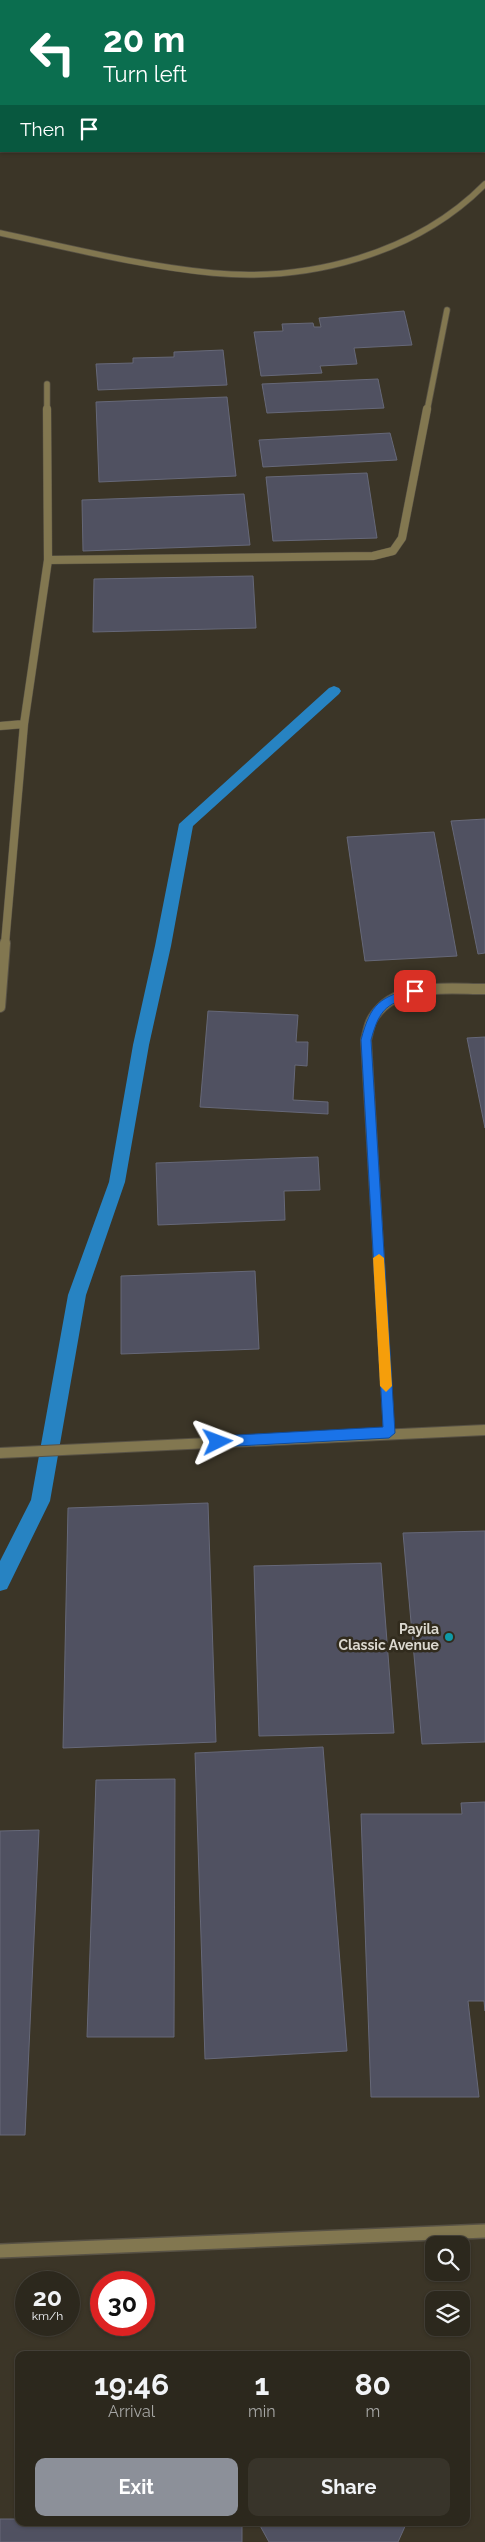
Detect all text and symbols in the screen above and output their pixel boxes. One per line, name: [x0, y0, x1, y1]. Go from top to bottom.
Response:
text: 20 m: [103, 19, 185, 60]
icon: left: [20, 20, 85, 85]
text: Turn left: [103, 61, 187, 87]
icon: arrive: [75, 115, 103, 143]
text: Then: [20, 118, 65, 140]
pin: [394, 970, 436, 1012]
icon: arrive: [401, 977, 429, 1005]
position arrow: [191, 1415, 243, 1467]
place label: Payila Classic Avenue: [338, 1621, 440, 1653]
marker: Payila Classic Avenue: [443, 1631, 455, 1643]
map controls: [425, 2236, 470, 2336]
button: search: [425, 2236, 470, 2281]
speed limit sign: 30: [90, 2271, 155, 2336]
text: 20: [33, 2282, 62, 2312]
button: layers: [425, 2291, 470, 2336]
text: km/h: [32, 2309, 63, 2323]
text: 19:46: [94, 2367, 169, 2402]
text: 1: [254, 2367, 269, 2402]
text: 80: [355, 2367, 391, 2402]
text: Arrival: [108, 2402, 155, 2421]
text: min: [248, 2402, 276, 2421]
text: m: [365, 2402, 380, 2421]
button: Exit: [35, 2458, 238, 2516]
button: Share: [248, 2458, 450, 2516]

